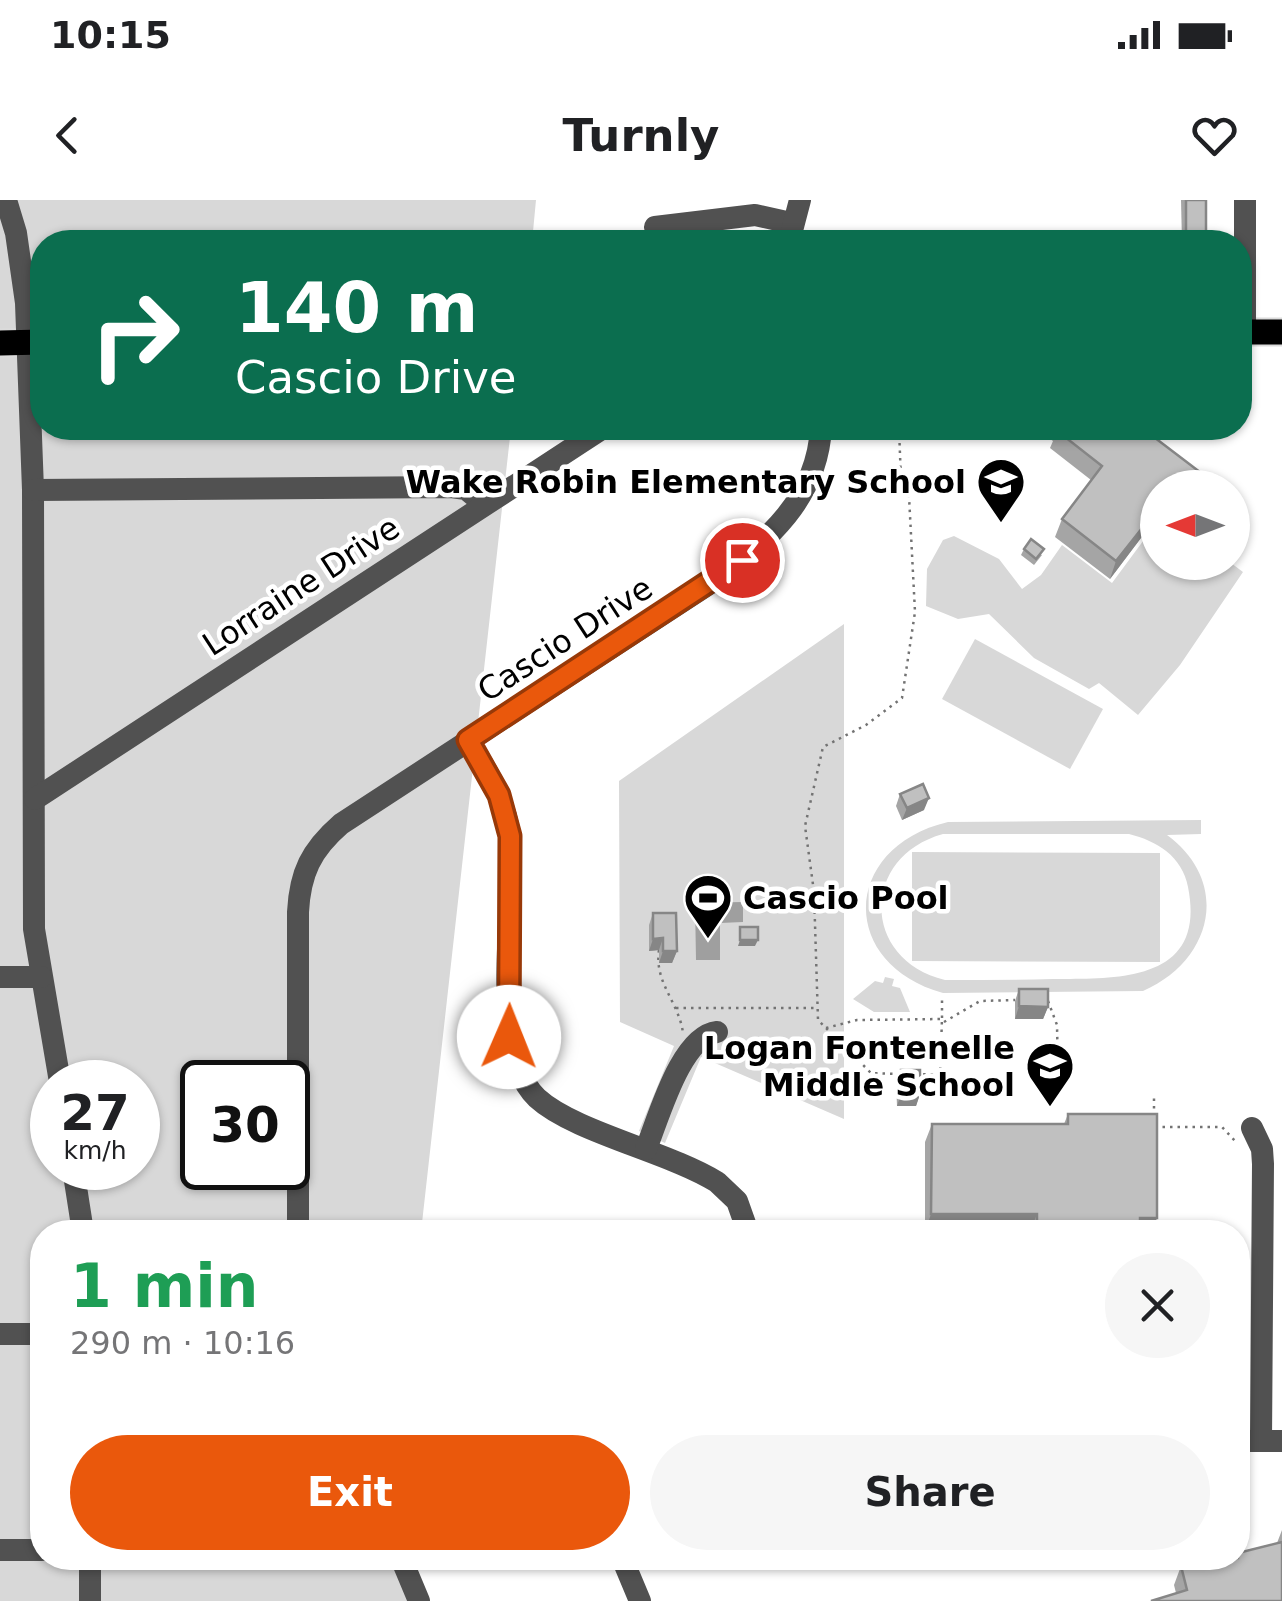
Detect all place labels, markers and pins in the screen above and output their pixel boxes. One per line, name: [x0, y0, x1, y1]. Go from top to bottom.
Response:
school or university icon: Wake Robin Elementary School: [975, 456, 1027, 524]
place label: Wake Robin Elementary School: [406, 463, 966, 501]
pin: [700, 518, 785, 603]
sports icon: Cascio Pool: [682, 872, 734, 940]
place label: Cascio Pool: [743, 879, 949, 917]
place label: Logan Fontenelle Middle School: [704, 1029, 1015, 1104]
school or university icon: Logan Fontenelle Middle School: [1024, 1040, 1076, 1108]

